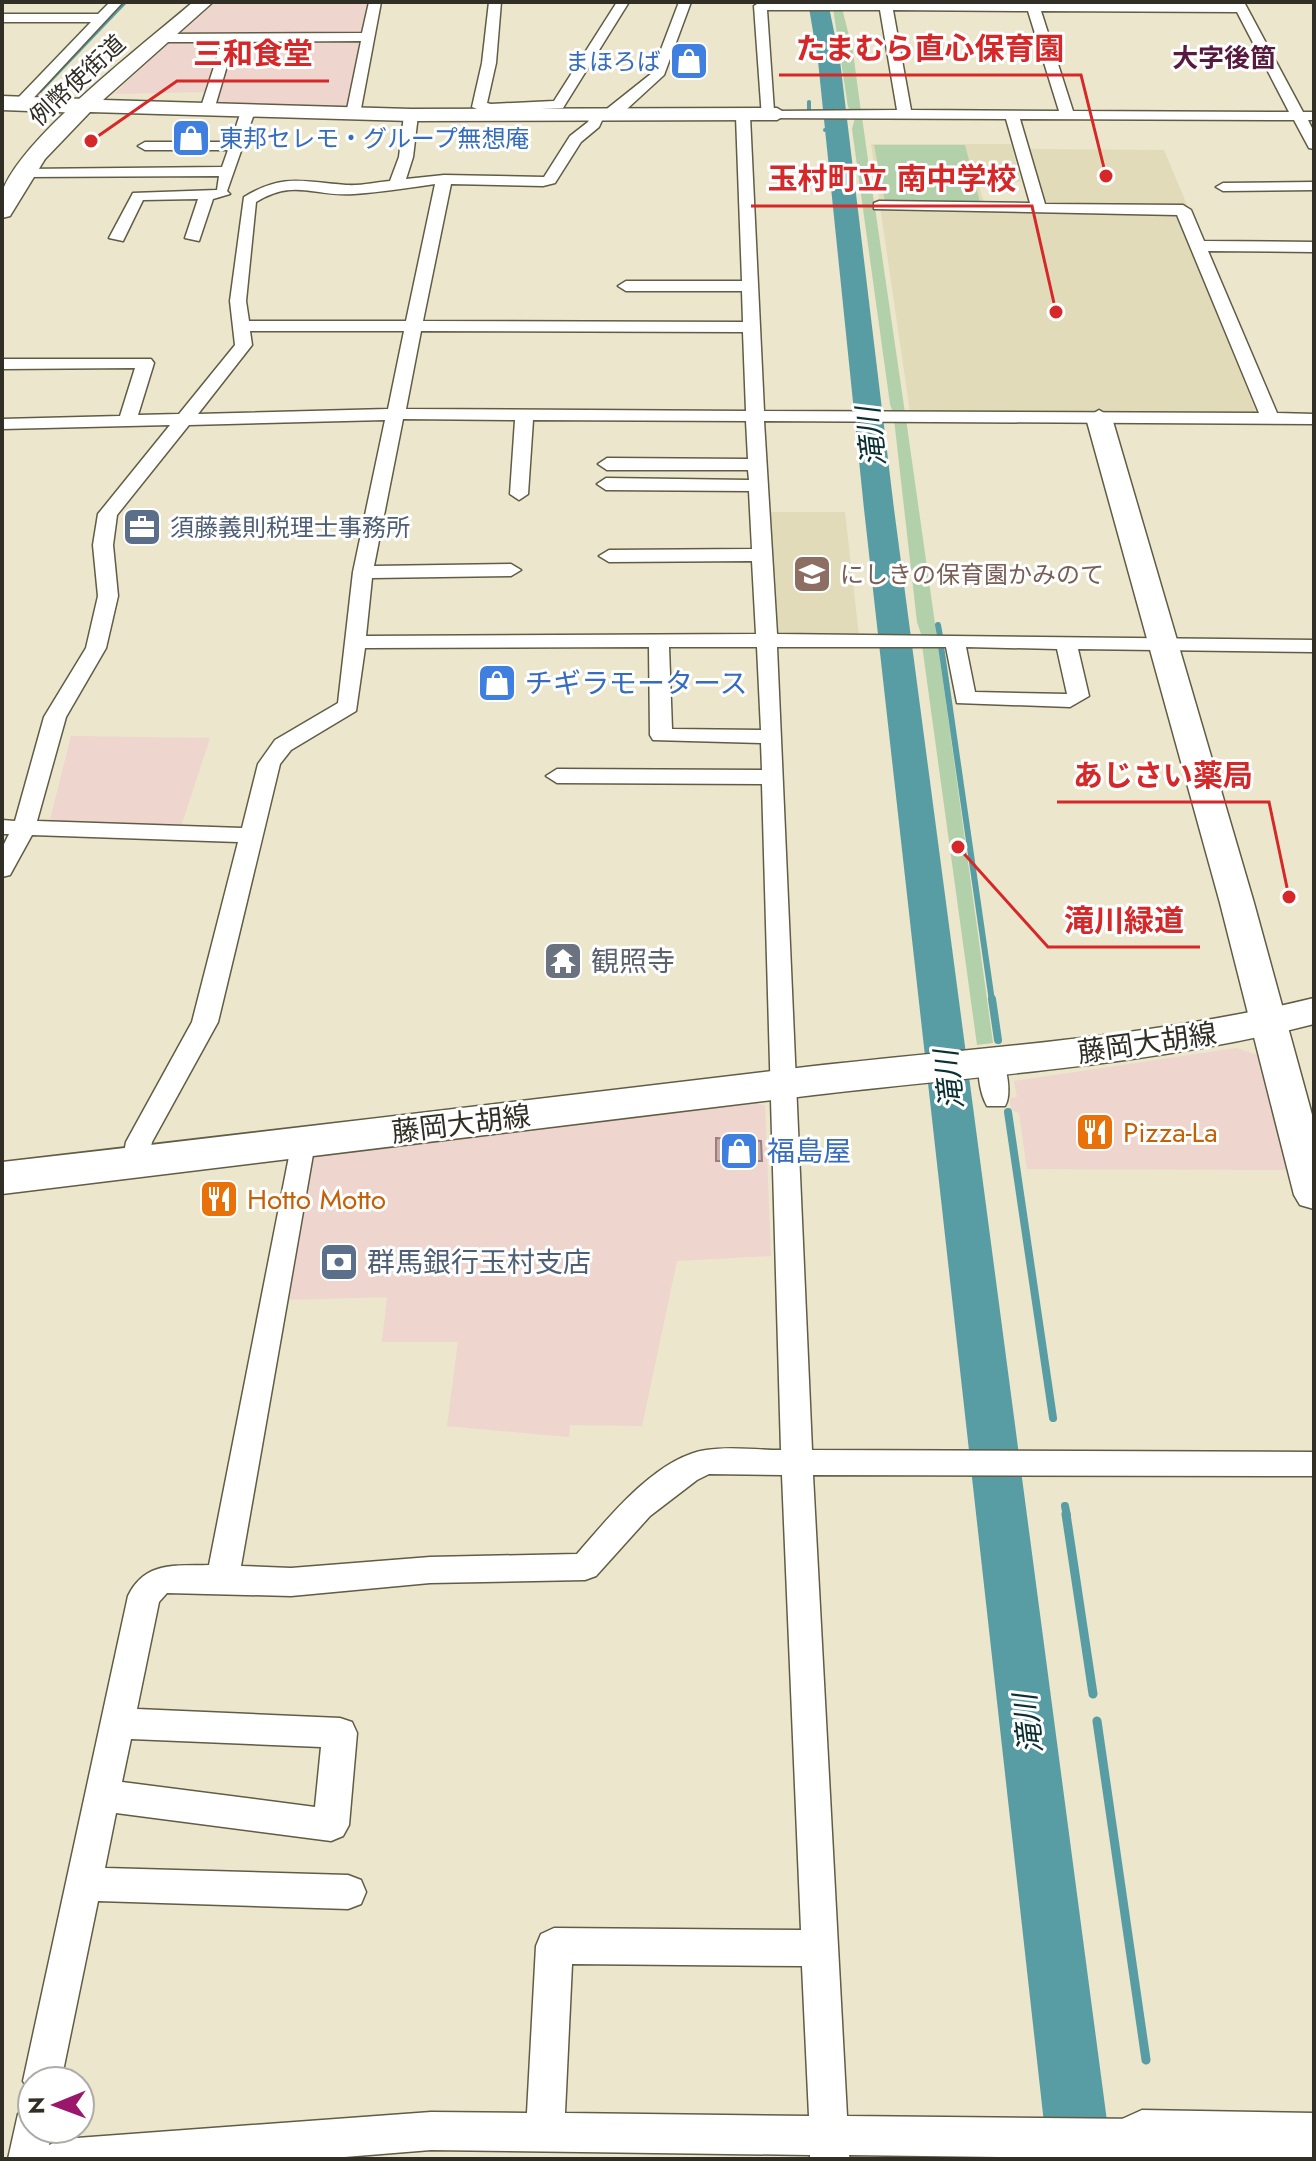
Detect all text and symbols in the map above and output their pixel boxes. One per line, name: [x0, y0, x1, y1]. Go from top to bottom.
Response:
callout: たまむら直心保育園: [779, 21, 1081, 75]
street label: 例幣使街道: [21, 26, 133, 134]
callout: 三和食堂: [177, 27, 329, 81]
text: たまむら直心保育園: [795, 27, 1065, 70]
text: 三和食堂: [193, 32, 313, 75]
district label: 大字後箇: [1172, 39, 1276, 77]
shop icon: まほろば: [668, 40, 710, 82]
place label: まほろば: [565, 44, 661, 79]
shop icon: 東邦セレモ・グループ無想庵: [170, 117, 212, 159]
place label: 東邦セレモ・グループ無想庵: [219, 121, 530, 156]
callout: 玉村町立 南中学校: [751, 152, 1032, 206]
text: 玉村町立 南中学校: [768, 157, 1017, 200]
water label: 滝川: [846, 402, 896, 469]
office icon: 須藤義則税理士事務所: [121, 506, 163, 548]
place label: 須藤義則税理士事務所: [170, 510, 410, 545]
school or university icon: にしきの保育園かみのて: [791, 553, 833, 595]
place label: にしきの保育園かみのて: [840, 557, 1104, 592]
shop icon: チギラモータース: [476, 662, 518, 704]
place label: チギラモータース: [525, 663, 748, 704]
callout: あじさい薬局: [1057, 748, 1269, 802]
text: あじさい薬局: [1073, 754, 1253, 797]
callout: 滝川緑道: [1048, 893, 1200, 947]
text: 滝川緑道: [1064, 899, 1184, 942]
temple icon: 観照寺: [542, 940, 584, 982]
place label: 観照寺: [591, 941, 675, 982]
street label: 藤岡大胡線: [1075, 1013, 1219, 1073]
water label: 滝川: [924, 1045, 974, 1112]
street label: 藤岡大胡線: [389, 1095, 533, 1153]
restaurant icon: Pizza-La: [1074, 1111, 1116, 1153]
place label: Pizza-La: [1123, 1112, 1218, 1153]
shop icon: 福島屋: [718, 1130, 760, 1172]
place label: 福島屋: [767, 1131, 851, 1172]
restaurant icon: Hotto Motto: [198, 1178, 240, 1220]
place label: Hotto Motto: [247, 1179, 386, 1220]
bank icon: 群馬銀行玉村支店: [318, 1241, 360, 1283]
place label: 群馬銀行玉村支店: [367, 1242, 591, 1283]
water label: 滝川: [1003, 1689, 1053, 1756]
north arrow: [16, 2065, 96, 2145]
text: N: [20, 2096, 52, 2114]

